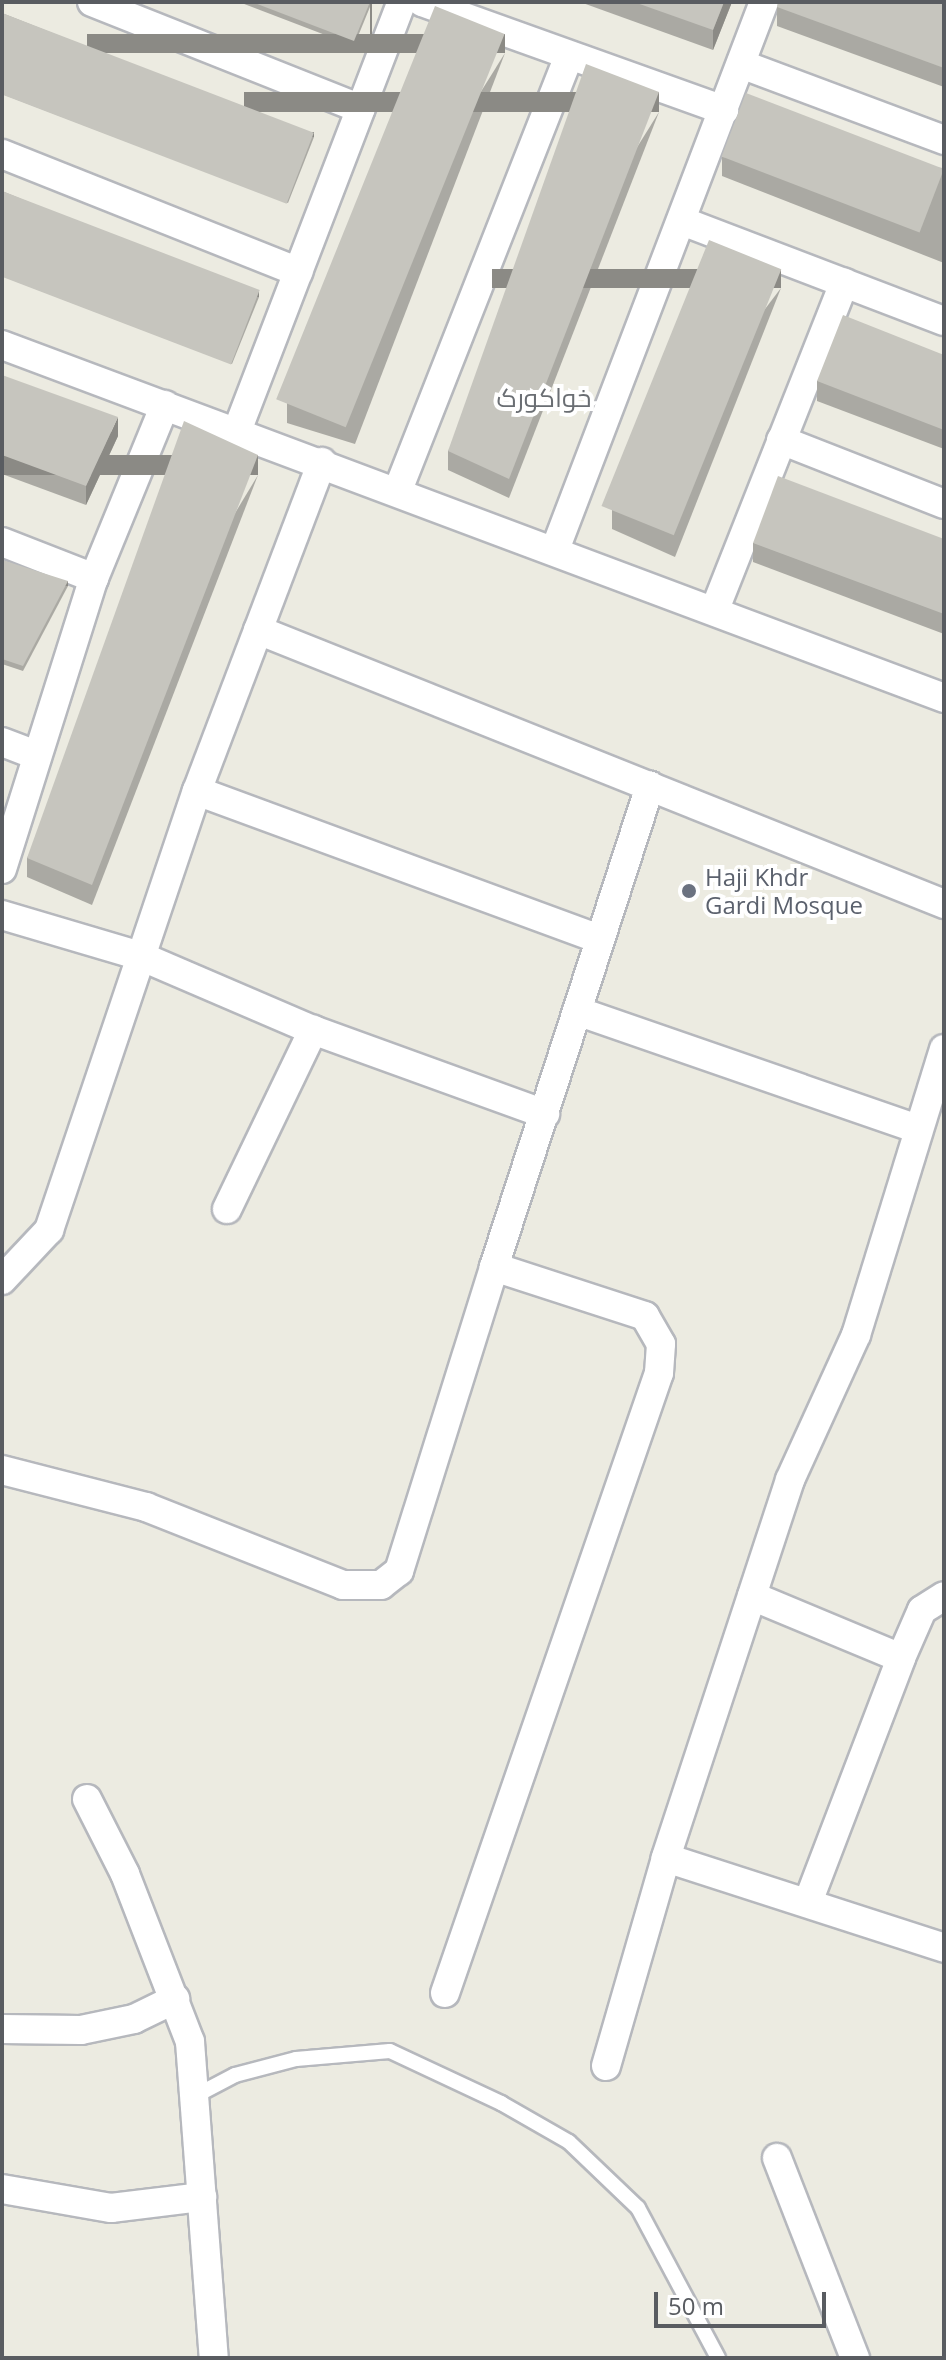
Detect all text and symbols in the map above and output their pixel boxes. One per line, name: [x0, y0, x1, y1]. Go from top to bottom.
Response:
district label: خواکورک: [497, 382, 591, 414]
place label: Haji Khdr Gardi Mosque: [705, 863, 863, 919]
marker: Haji Khdr Gardi Mosque: [680, 882, 698, 900]
scale bar: [658, 2276, 830, 2326]
text: 50 m: [668, 2289, 724, 2322]

